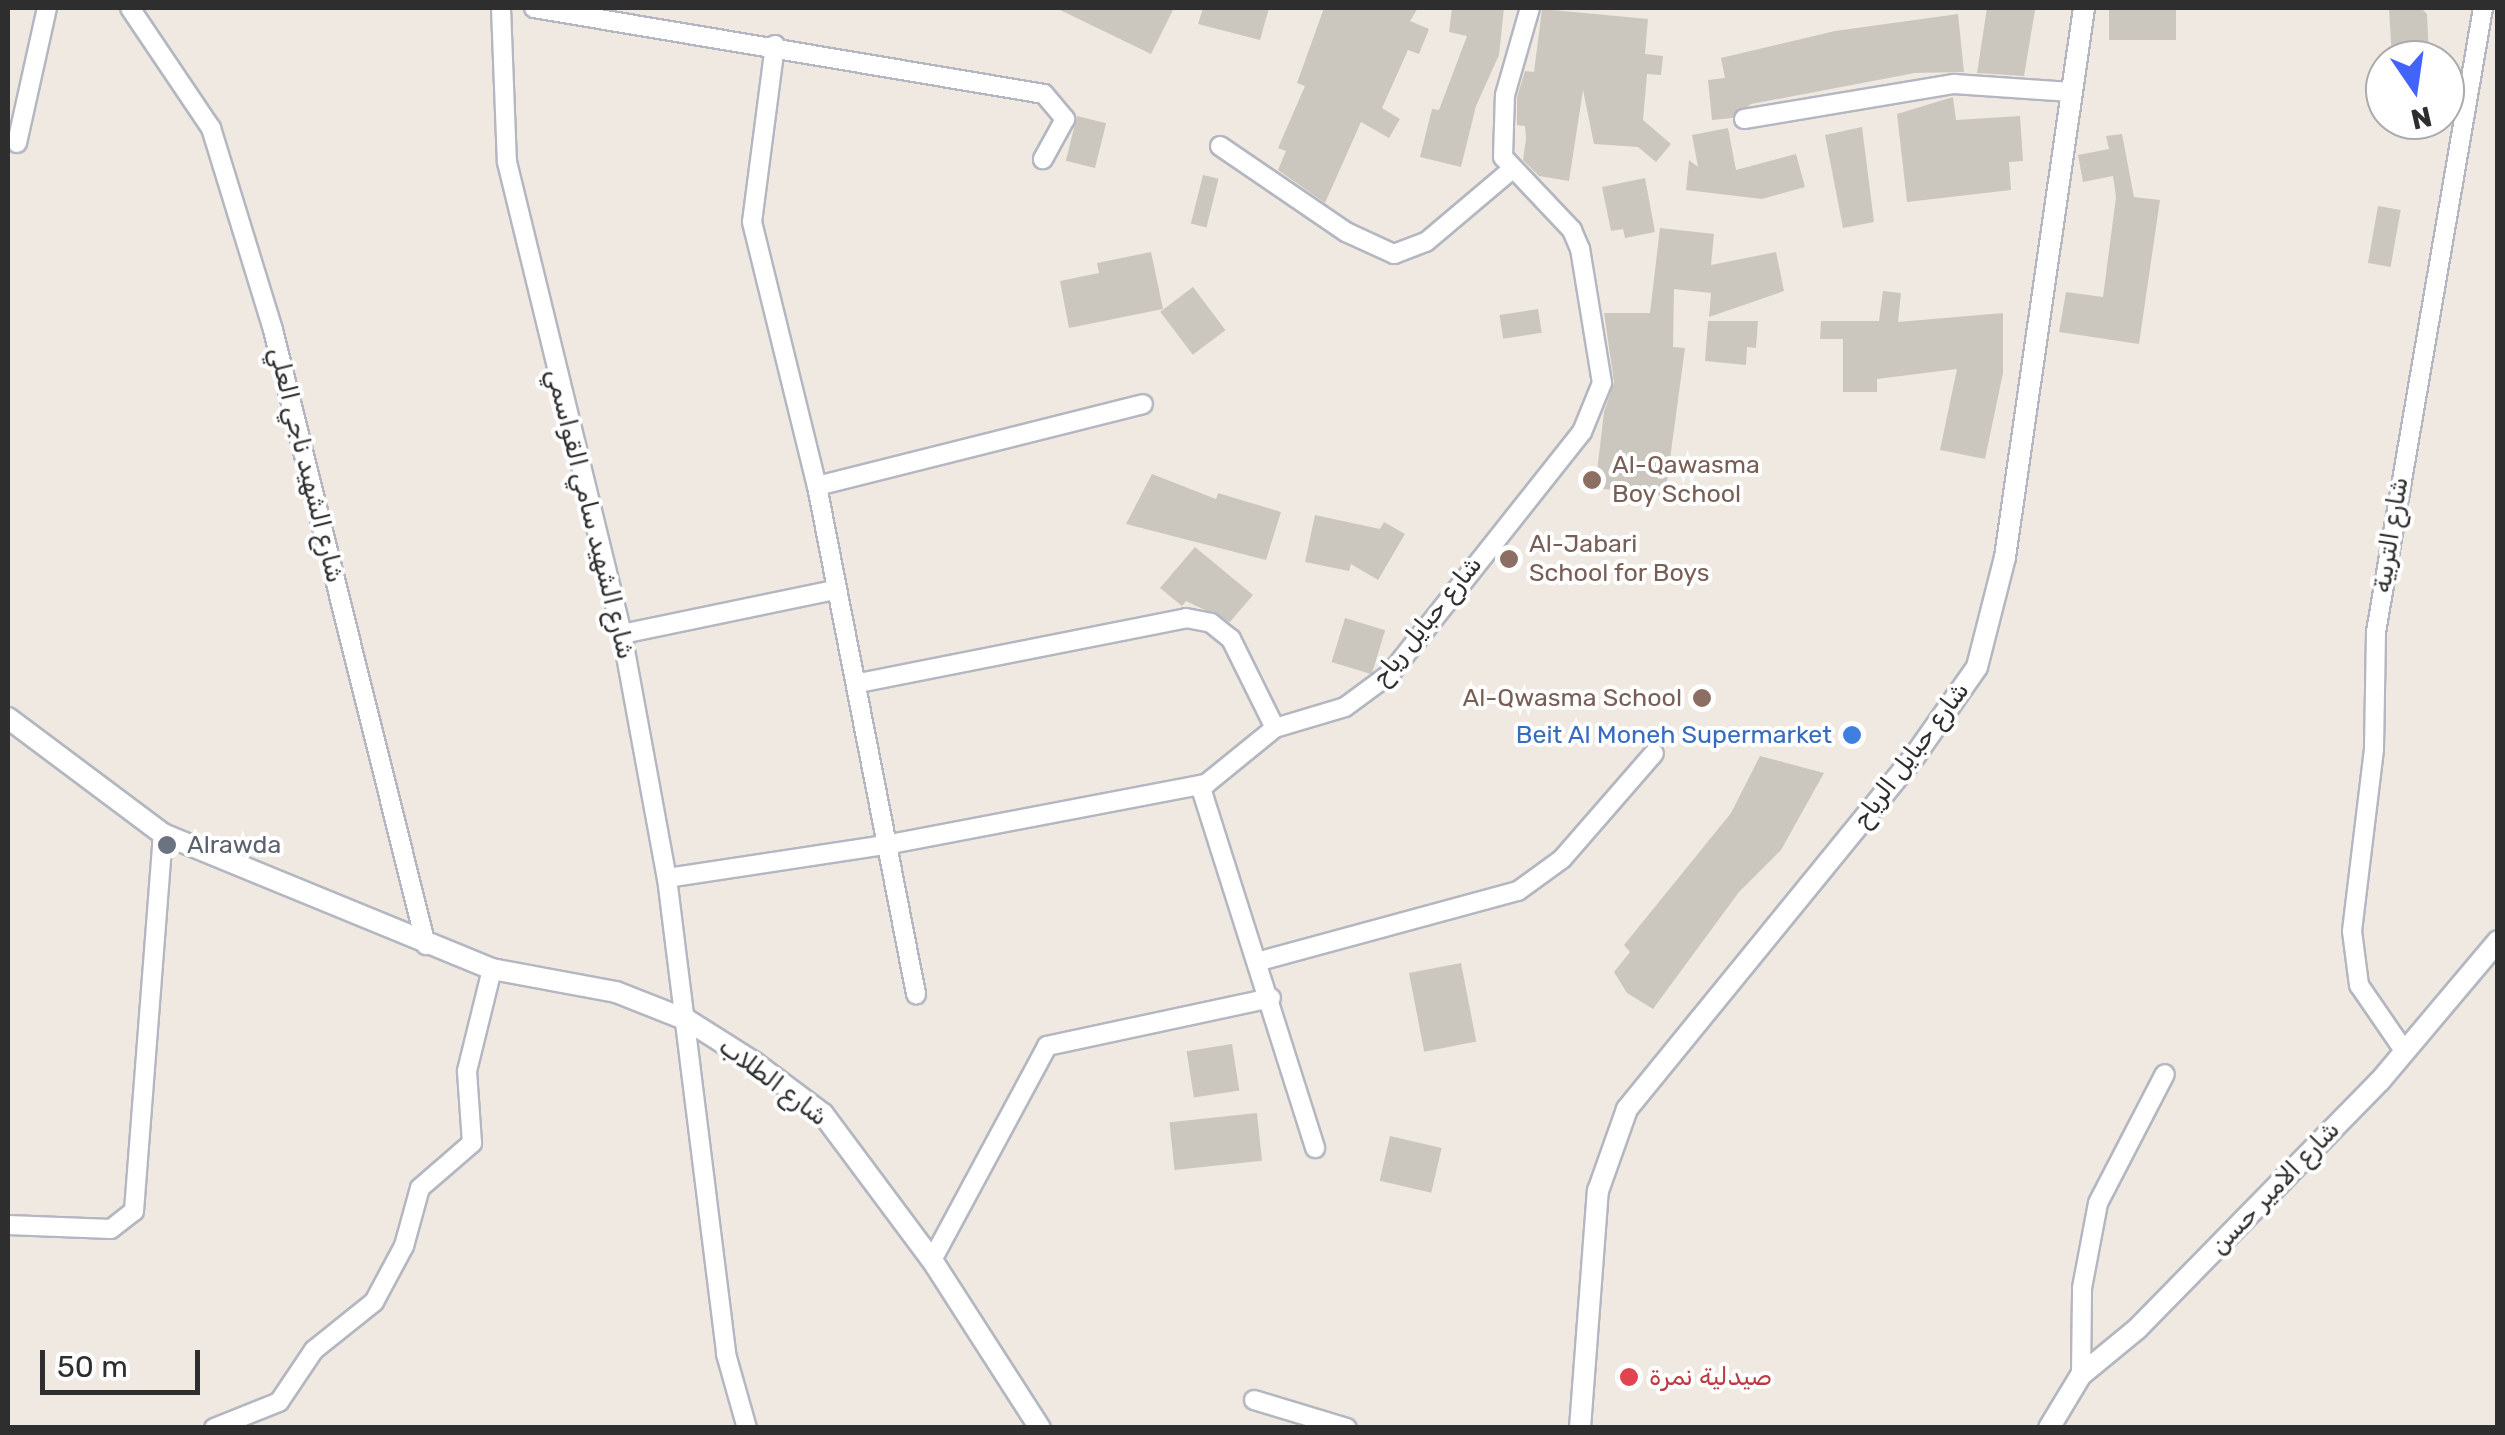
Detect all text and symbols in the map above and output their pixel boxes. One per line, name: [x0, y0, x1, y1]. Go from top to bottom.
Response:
north arrow: [2365, 40, 2465, 140]
text: N: [2408, 99, 2435, 136]
street label: شارع الشهيد ناجي العلي: [262, 344, 350, 586]
street label: شارع الشهيد سامي القواسمي: [539, 366, 641, 662]
place label: Al-Qawasma Boy School: [1612, 451, 1760, 510]
marker: Al-Qawasma Boy School: [1581, 469, 1603, 491]
street label: شارع التربية: [2367, 475, 2415, 595]
place label: Al-Jabari School for Boys: [1529, 530, 1711, 589]
marker: Al-Jabari School for Boys: [1498, 548, 1520, 570]
street label: شارع حبايل رياح: [1366, 550, 1488, 692]
street label: شارع حبايل الرياح: [1846, 676, 1976, 834]
place label: Al-Qwasma School: [1462, 683, 1682, 713]
marker: Al-Qwasma School: [1691, 687, 1713, 709]
place label: Beit Al Moneh Supermarket: [1515, 720, 1832, 750]
marker: Beit Al Moneh Supermarket: [1841, 724, 1863, 746]
place label: Alrawda: [187, 830, 281, 860]
marker: Alrawda: [156, 834, 178, 856]
street label: شارع الطلاب: [713, 1031, 833, 1133]
street label: شارع الامير حسن: [2204, 1115, 2346, 1261]
scale bar: [45, 1330, 205, 1392]
text: 50 m: [57, 1349, 128, 1385]
place label: صيدلية نمرة: [1649, 1362, 1772, 1392]
marker: صيدلية نمرة: [1618, 1366, 1640, 1388]

